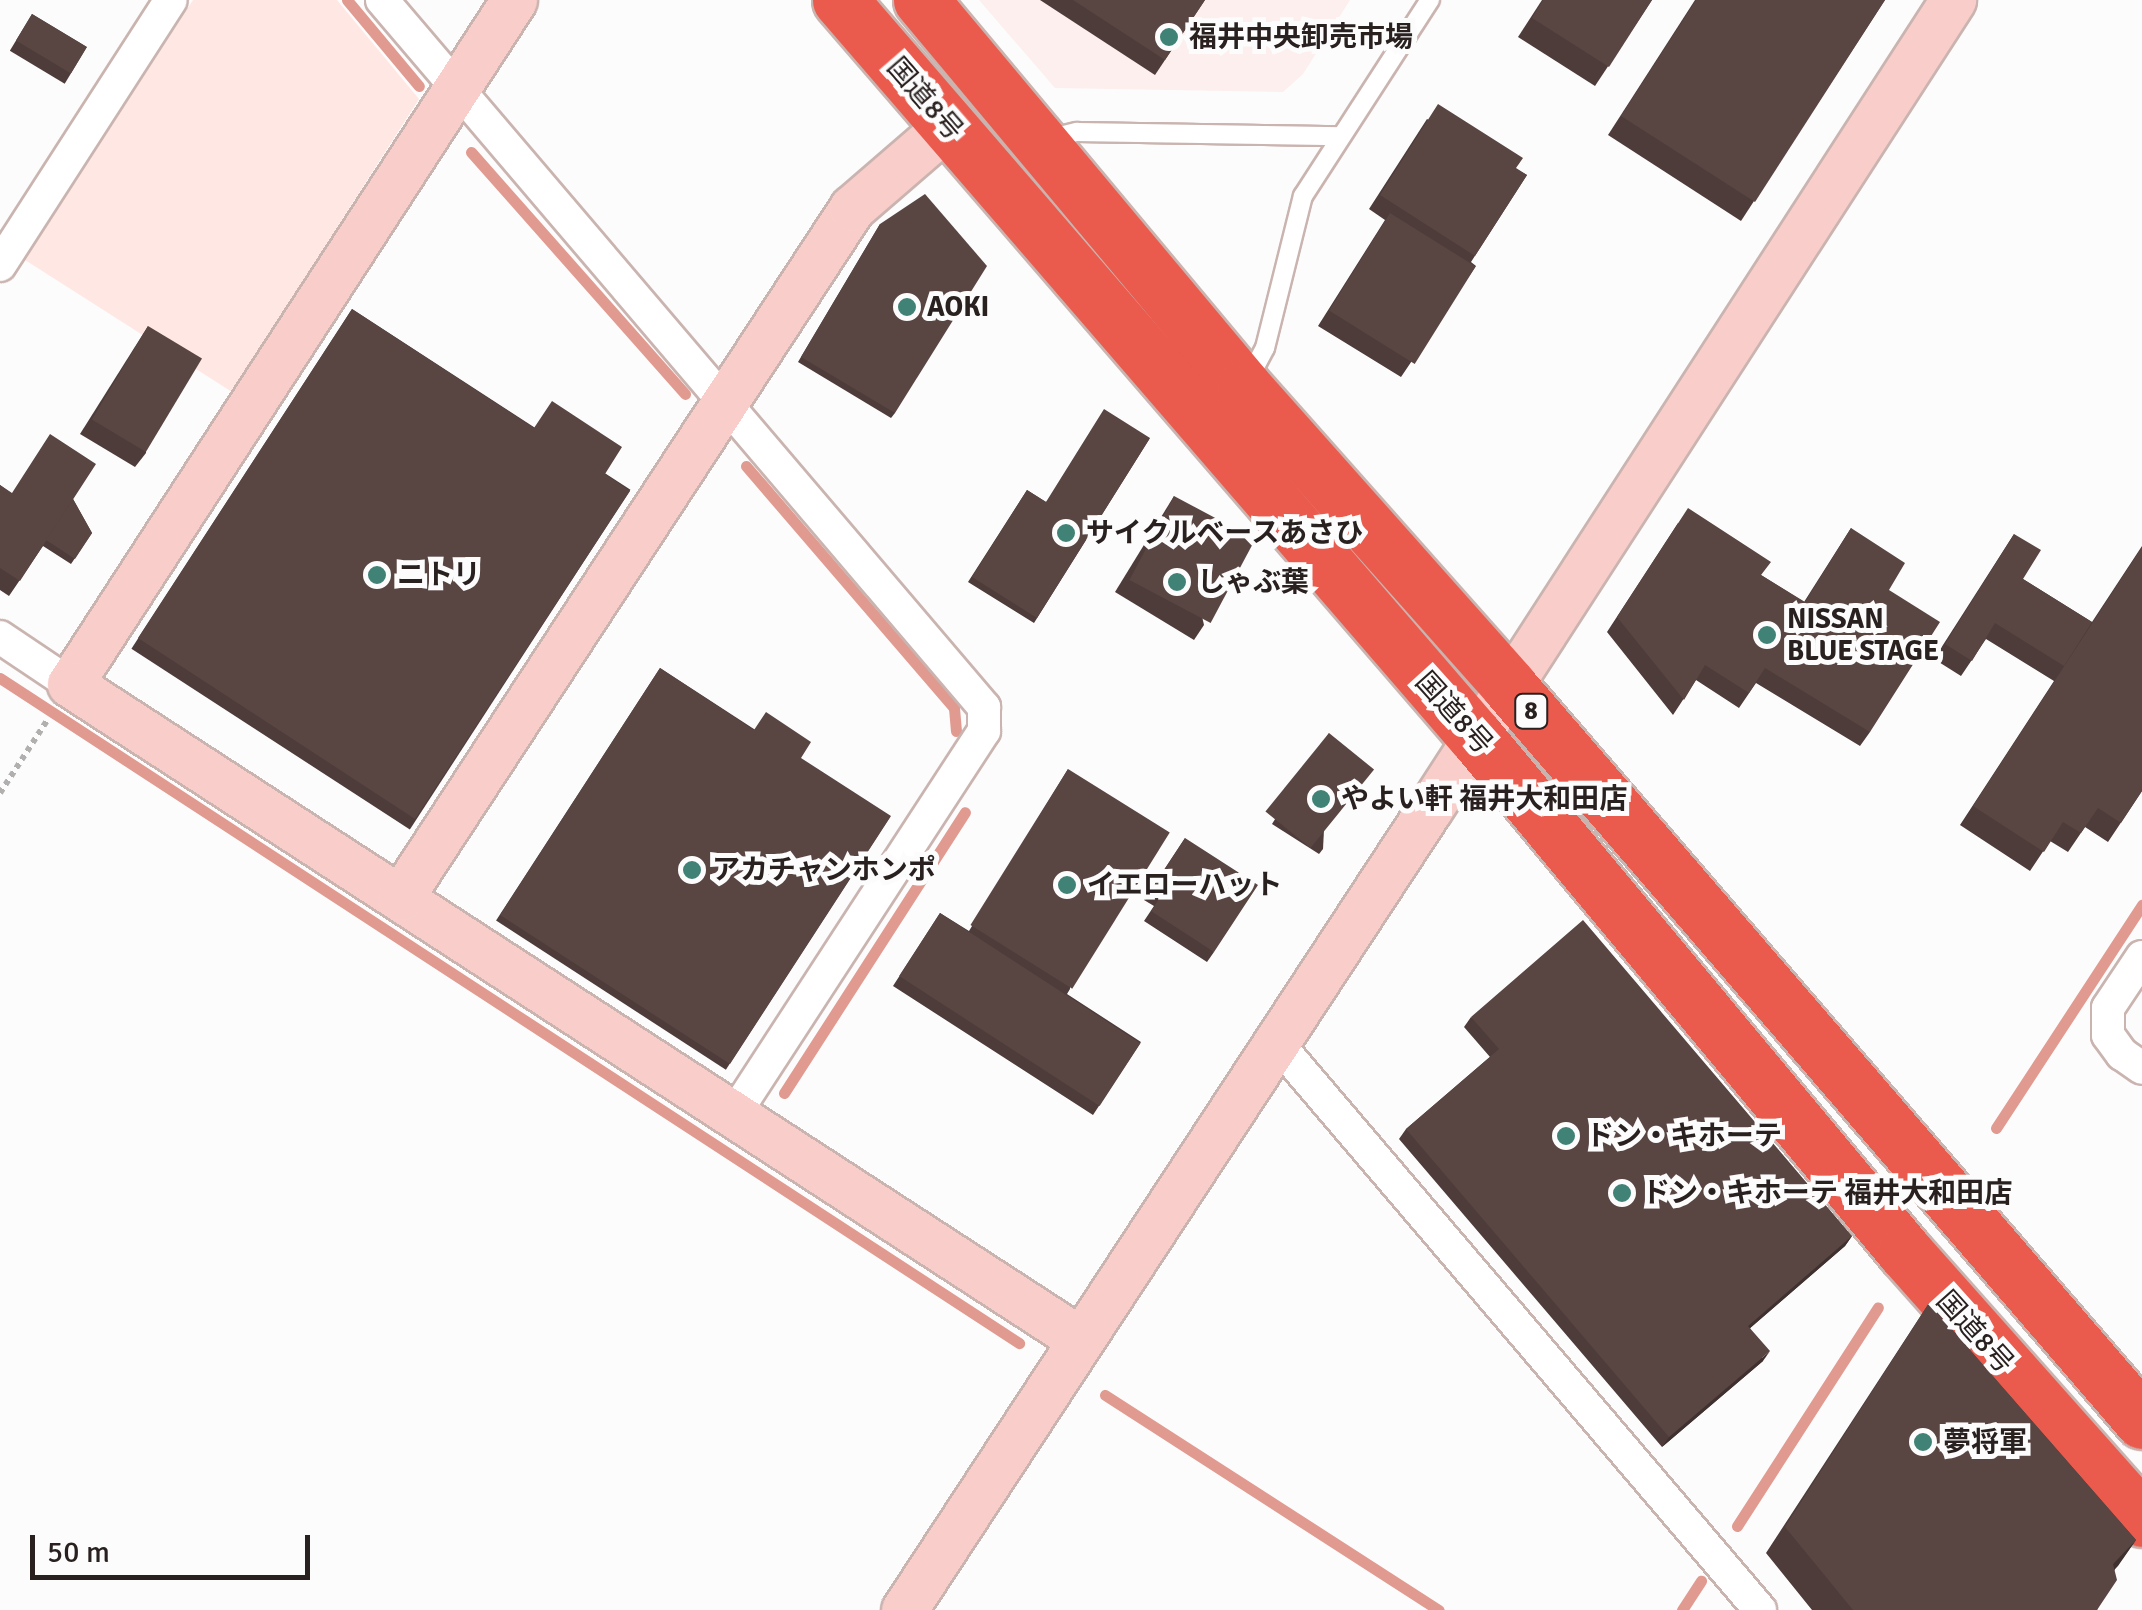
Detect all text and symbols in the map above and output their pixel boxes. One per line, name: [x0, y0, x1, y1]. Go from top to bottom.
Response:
place label: 福井中央卸売市場: [1189, 20, 1413, 54]
marker: 福井中央卸売市場: [1158, 26, 1180, 48]
street label: 国道8号: [880, 51, 970, 147]
place label: AOKI: [927, 290, 989, 324]
marker: AOKI: [896, 296, 918, 318]
place label: サイクルベースあさひ: [1086, 516, 1366, 550]
marker: サイクルベースあさひ: [1055, 522, 1077, 544]
place label: ニトリ: [397, 558, 481, 592]
marker: ニトリ: [366, 564, 388, 586]
place label: しゃぶ葉: [1197, 565, 1309, 599]
marker: しゃぶ葉: [1166, 571, 1188, 593]
place label: NISSAN BLUE STAGE: [1787, 602, 1939, 668]
marker: NISSAN BLUE STAGE: [1756, 624, 1778, 646]
street label: 国道8号: [1408, 665, 1500, 761]
road number: 8: [1514, 691, 1548, 731]
place label: やよい軒 福井大和田店: [1341, 782, 1627, 816]
marker: やよい軒 福井大和田店: [1310, 788, 1332, 810]
place label: アカチャンホンポ: [712, 853, 936, 887]
marker: アカチャンホンポ: [681, 859, 703, 881]
place label: イエローハット: [1087, 868, 1283, 902]
marker: イエローハット: [1056, 874, 1078, 896]
place label: ドン・キホーテ: [1586, 1119, 1782, 1153]
marker: ドン・キホーテ: [1555, 1125, 1577, 1147]
place label: ドン・キホーテ 福井大和田店: [1642, 1176, 2012, 1210]
marker: ドン・キホーテ 福井大和田店: [1611, 1182, 1633, 1204]
street label: 国道8号: [1929, 1284, 2021, 1380]
place label: 夢将軍: [1943, 1425, 2027, 1459]
marker: 夢将軍: [1912, 1431, 1934, 1453]
scale bar: [35, 1515, 315, 1577]
text: 50 m: [47, 1534, 110, 1571]

